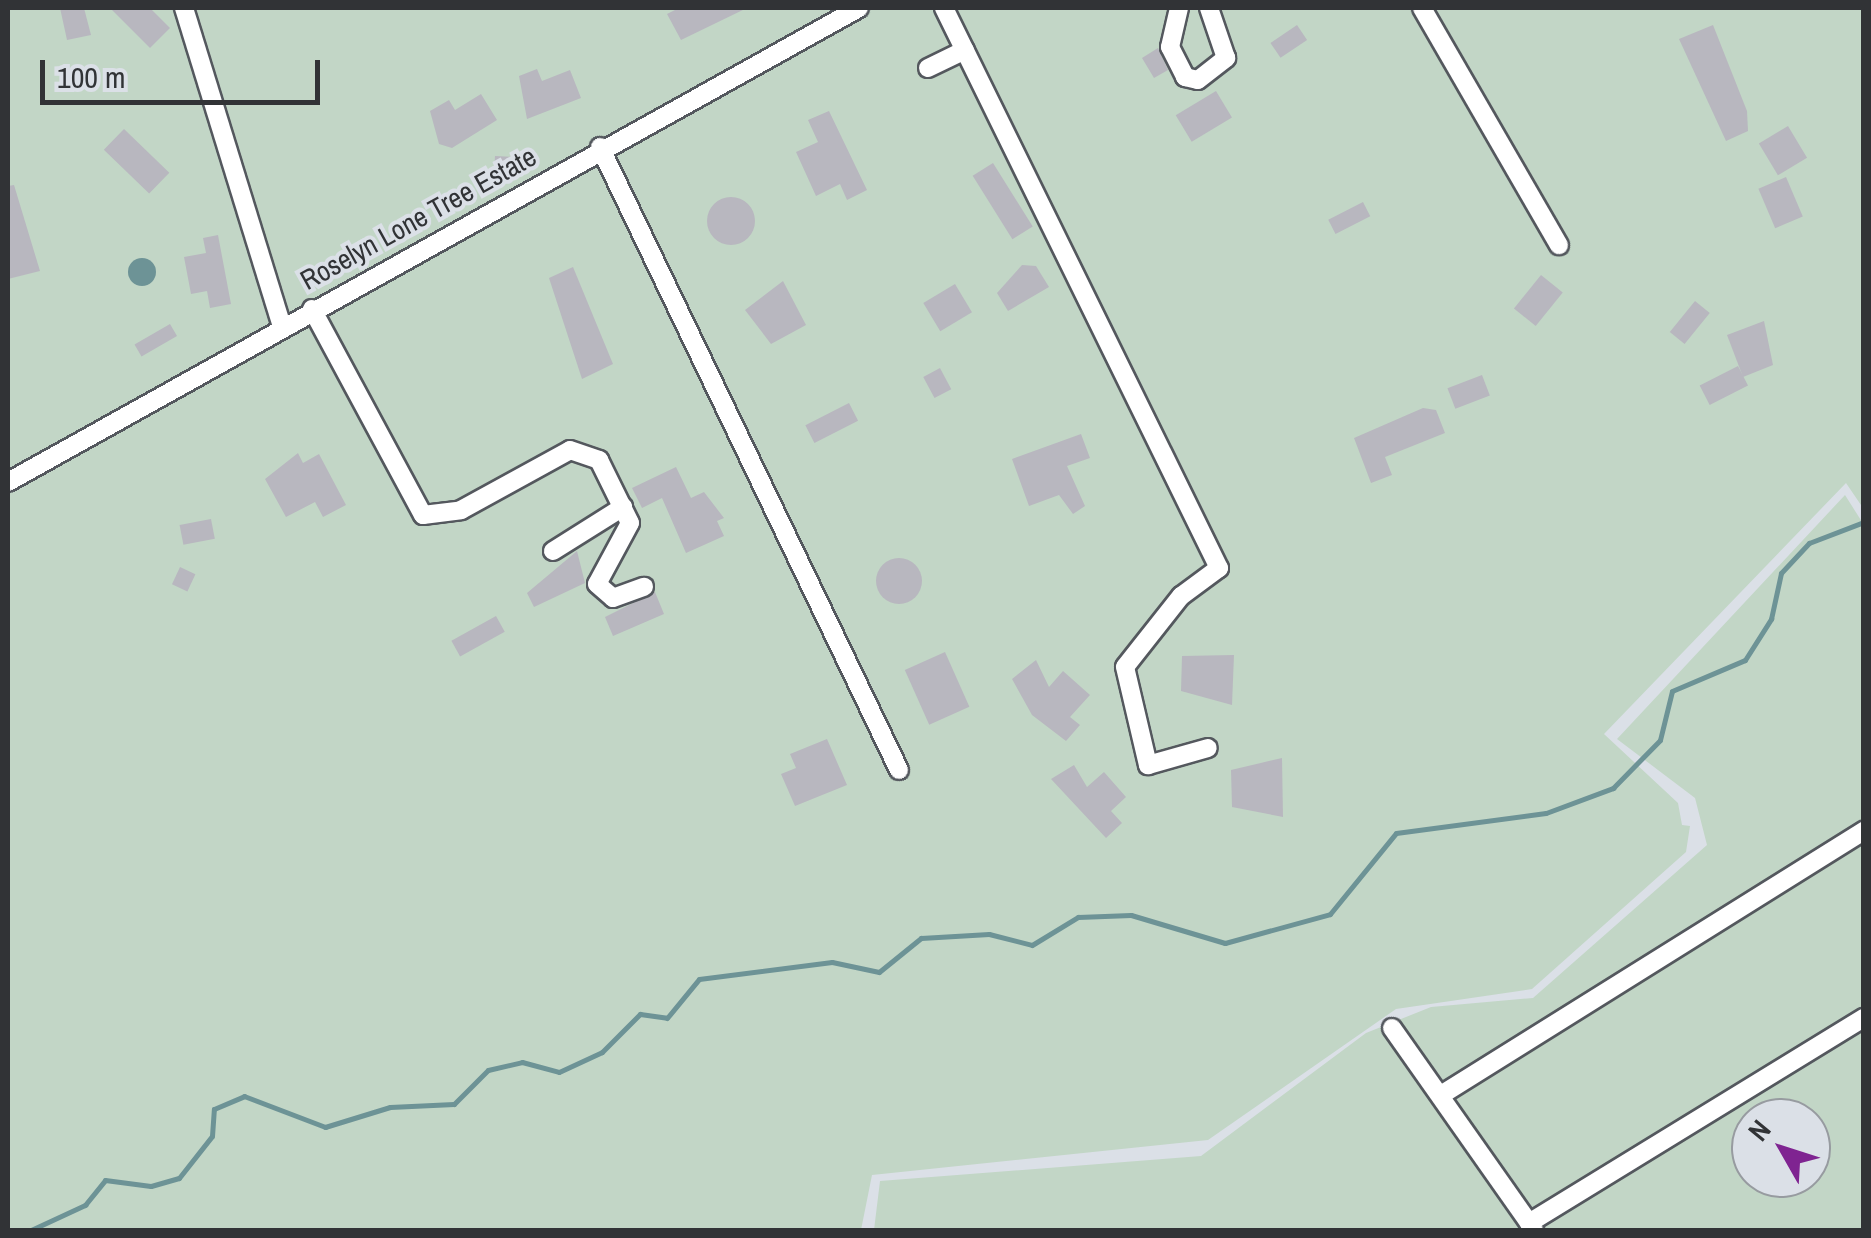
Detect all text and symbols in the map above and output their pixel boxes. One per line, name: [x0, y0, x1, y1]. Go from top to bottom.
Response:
scale bar: [45, 40, 325, 102]
text: 100 m: [57, 57, 125, 97]
street label: Roselyn Lone Tree Estate: [294, 139, 542, 297]
north arrow: [1731, 1098, 1831, 1198]
text: N: [1739, 1112, 1779, 1149]

